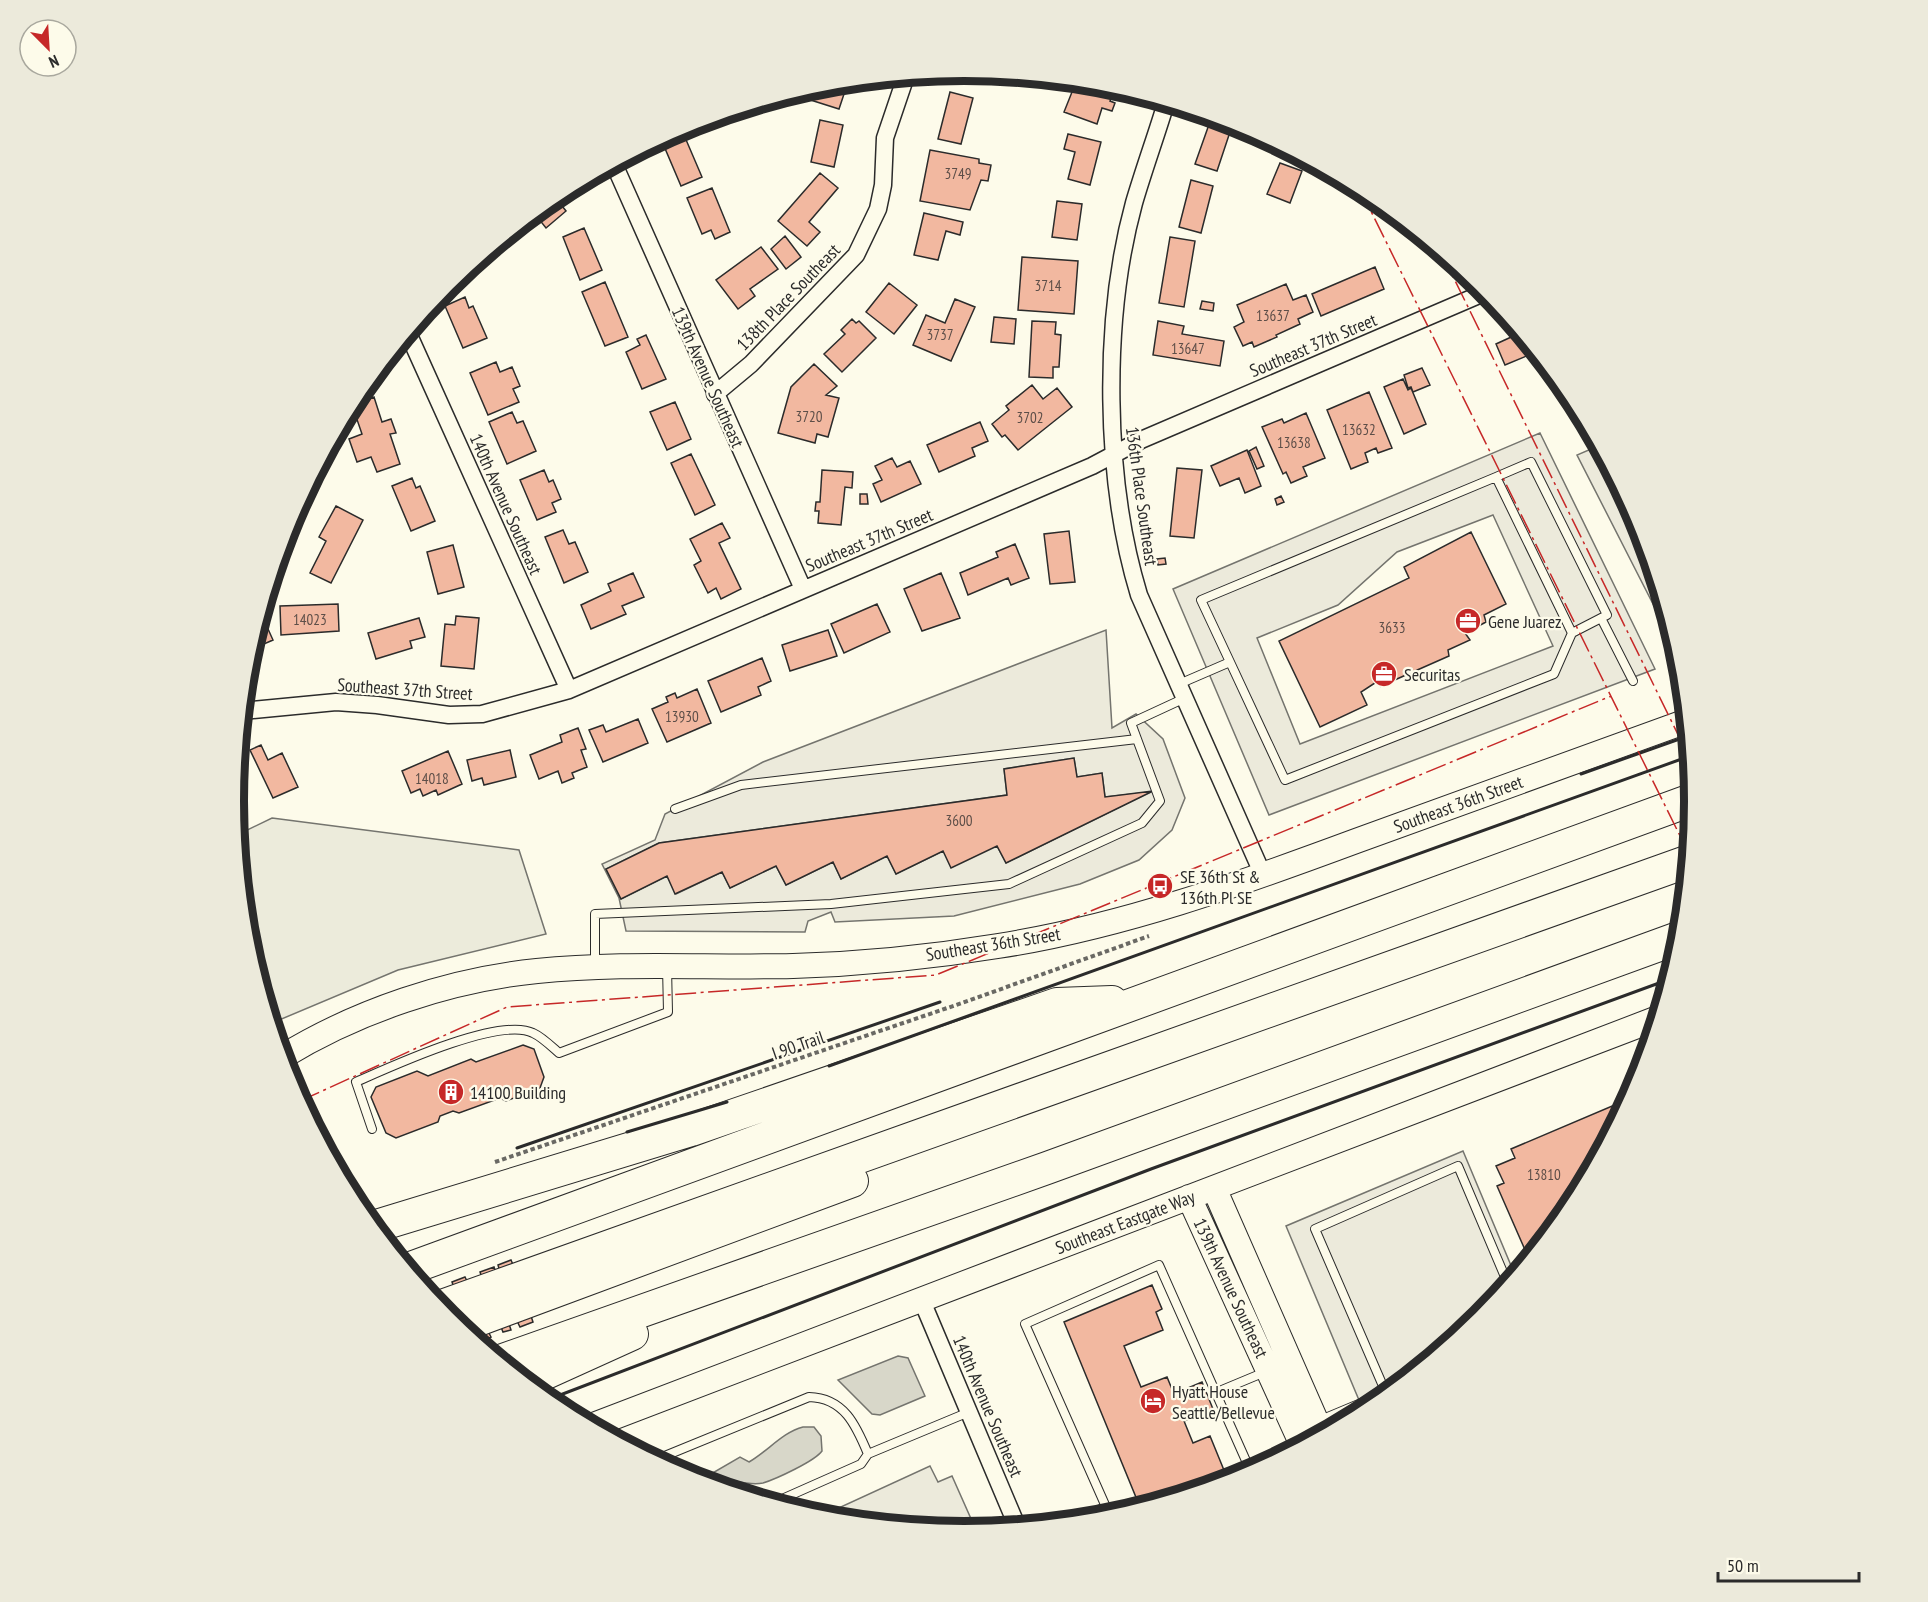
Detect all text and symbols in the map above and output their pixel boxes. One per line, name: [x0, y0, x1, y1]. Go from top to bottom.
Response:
north arrow: [18, 18, 78, 78]
text: N: [46, 51, 62, 73]
house number: 3749: [944, 164, 972, 183]
street label: 138th Place Southeast: [731, 239, 845, 355]
house number: 3714: [1034, 276, 1062, 295]
street label: 139th Avenue Southeast: [667, 303, 749, 451]
house number: 13637: [1256, 306, 1290, 325]
street label: Southeast 37th Street: [1246, 308, 1380, 382]
house number: 3737: [926, 325, 954, 344]
house number: 13647: [1171, 339, 1205, 358]
house number: 3720: [795, 407, 823, 426]
house number: 3702: [1016, 408, 1044, 427]
house number: 13632: [1342, 420, 1376, 439]
street label: 136th Place Southeast: [1121, 425, 1163, 567]
street label: 140th Avenue Southeast: [465, 430, 547, 578]
house number: 13638: [1277, 433, 1311, 452]
street label: Southeast 37th Street: [802, 503, 936, 577]
office icon: Gene Juarez: [1453, 606, 1483, 636]
house number: 14023: [293, 610, 327, 629]
place label: Gene Juarez: [1488, 610, 1562, 633]
house number: 3633: [1378, 618, 1406, 637]
office icon: Securitas: [1369, 659, 1399, 689]
place label: Securitas: [1404, 663, 1460, 686]
street label: Southeast 37th Street: [337, 673, 474, 705]
house number: 13930: [665, 707, 699, 726]
house number: 14018: [415, 769, 449, 788]
street label: Southeast 36th Street: [1390, 770, 1526, 838]
house number: 3600: [945, 811, 973, 830]
place label: SE 36th St & 136th Pl SE: [1180, 865, 1260, 909]
bus stop icon: SE 36th St & 136th Pl SE: [1145, 871, 1175, 901]
street label: Southeast 36th Street: [924, 922, 1062, 966]
street label: I 90 Trail: [769, 1025, 828, 1065]
building icon: 14100 Building: [436, 1077, 466, 1107]
place label: 14100 Building: [470, 1081, 566, 1104]
house number: 13810: [1527, 1165, 1561, 1184]
street label: Southeast Eastgate Way: [1052, 1185, 1198, 1259]
street label: 139th Avenue Southeast: [1189, 1214, 1273, 1362]
street label: 140th Avenue Southeast: [948, 1332, 1028, 1480]
place label: Hyatt House Seattle/Bellevue: [1172, 1380, 1275, 1424]
hotel icon: Hyatt House Seattle/Bellevue: [1138, 1386, 1168, 1416]
scale bar: [1718, 1545, 1859, 1583]
text: 50 m: [1727, 1554, 1759, 1577]

